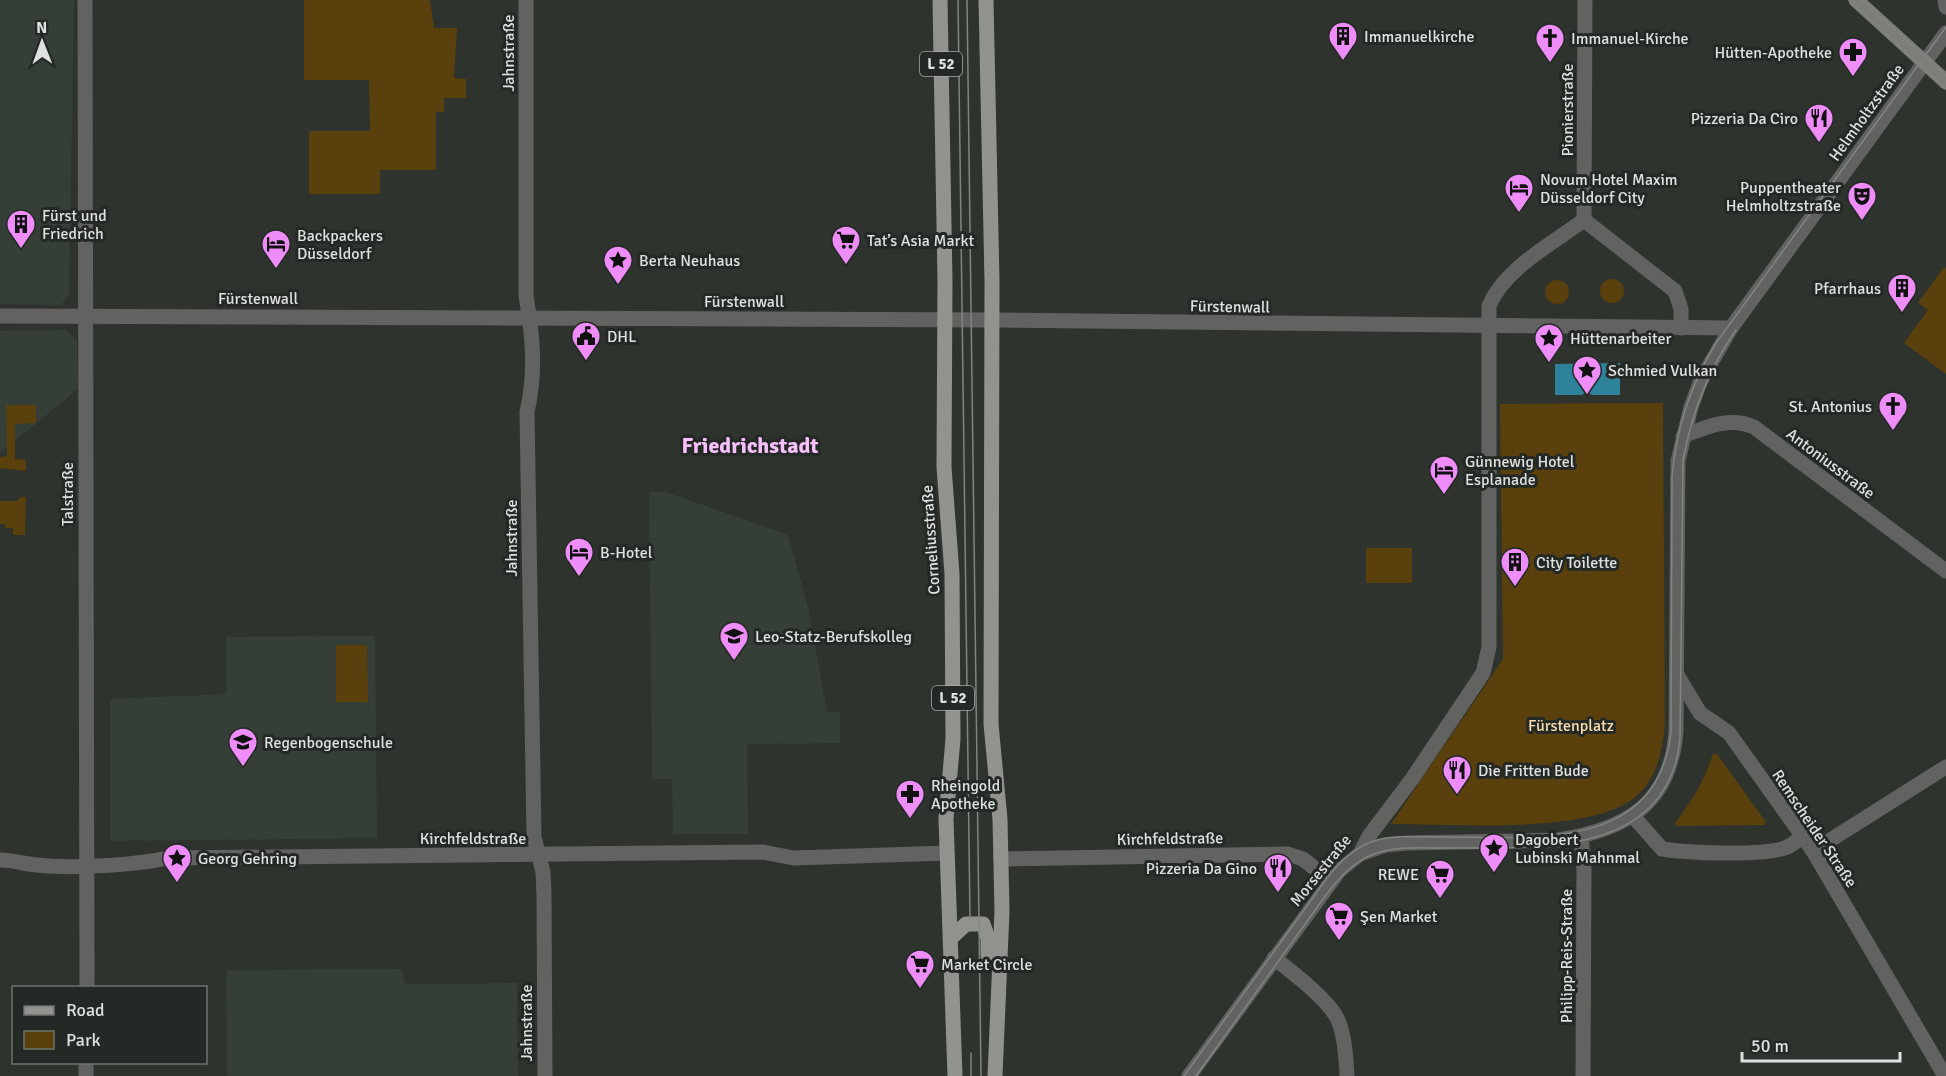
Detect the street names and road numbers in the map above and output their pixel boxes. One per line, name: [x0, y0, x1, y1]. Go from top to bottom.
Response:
street label: Jahnstraße: [499, 15, 519, 91]
road number: L 52: [920, 52, 962, 76]
street label: Helmholtzstraße: [1825, 60, 1909, 165]
street label: Pionierstraße: [1558, 63, 1578, 157]
street label: Fürstenwall: [218, 289, 298, 309]
street label: Fürstenwall: [704, 292, 784, 312]
street label: Fürstenwall: [1190, 296, 1271, 318]
street label: Antoniusstraße: [1782, 424, 1879, 504]
street label: Talstraße: [58, 462, 78, 526]
street label: Corneliusstraße: [917, 485, 945, 595]
street label: Jahnstraße: [502, 500, 522, 576]
road number: L 52: [932, 686, 974, 710]
street label: Remscheider Straße: [1767, 766, 1861, 891]
street label: Kirchfeldstraße: [1117, 828, 1223, 850]
street label: Kirchfeldstraße: [420, 829, 526, 849]
street label: Morsestraße: [1286, 831, 1356, 911]
street label: Philipp-Reis-Straße: [1557, 889, 1577, 1023]
street label: Jahnstraße: [517, 985, 537, 1061]

